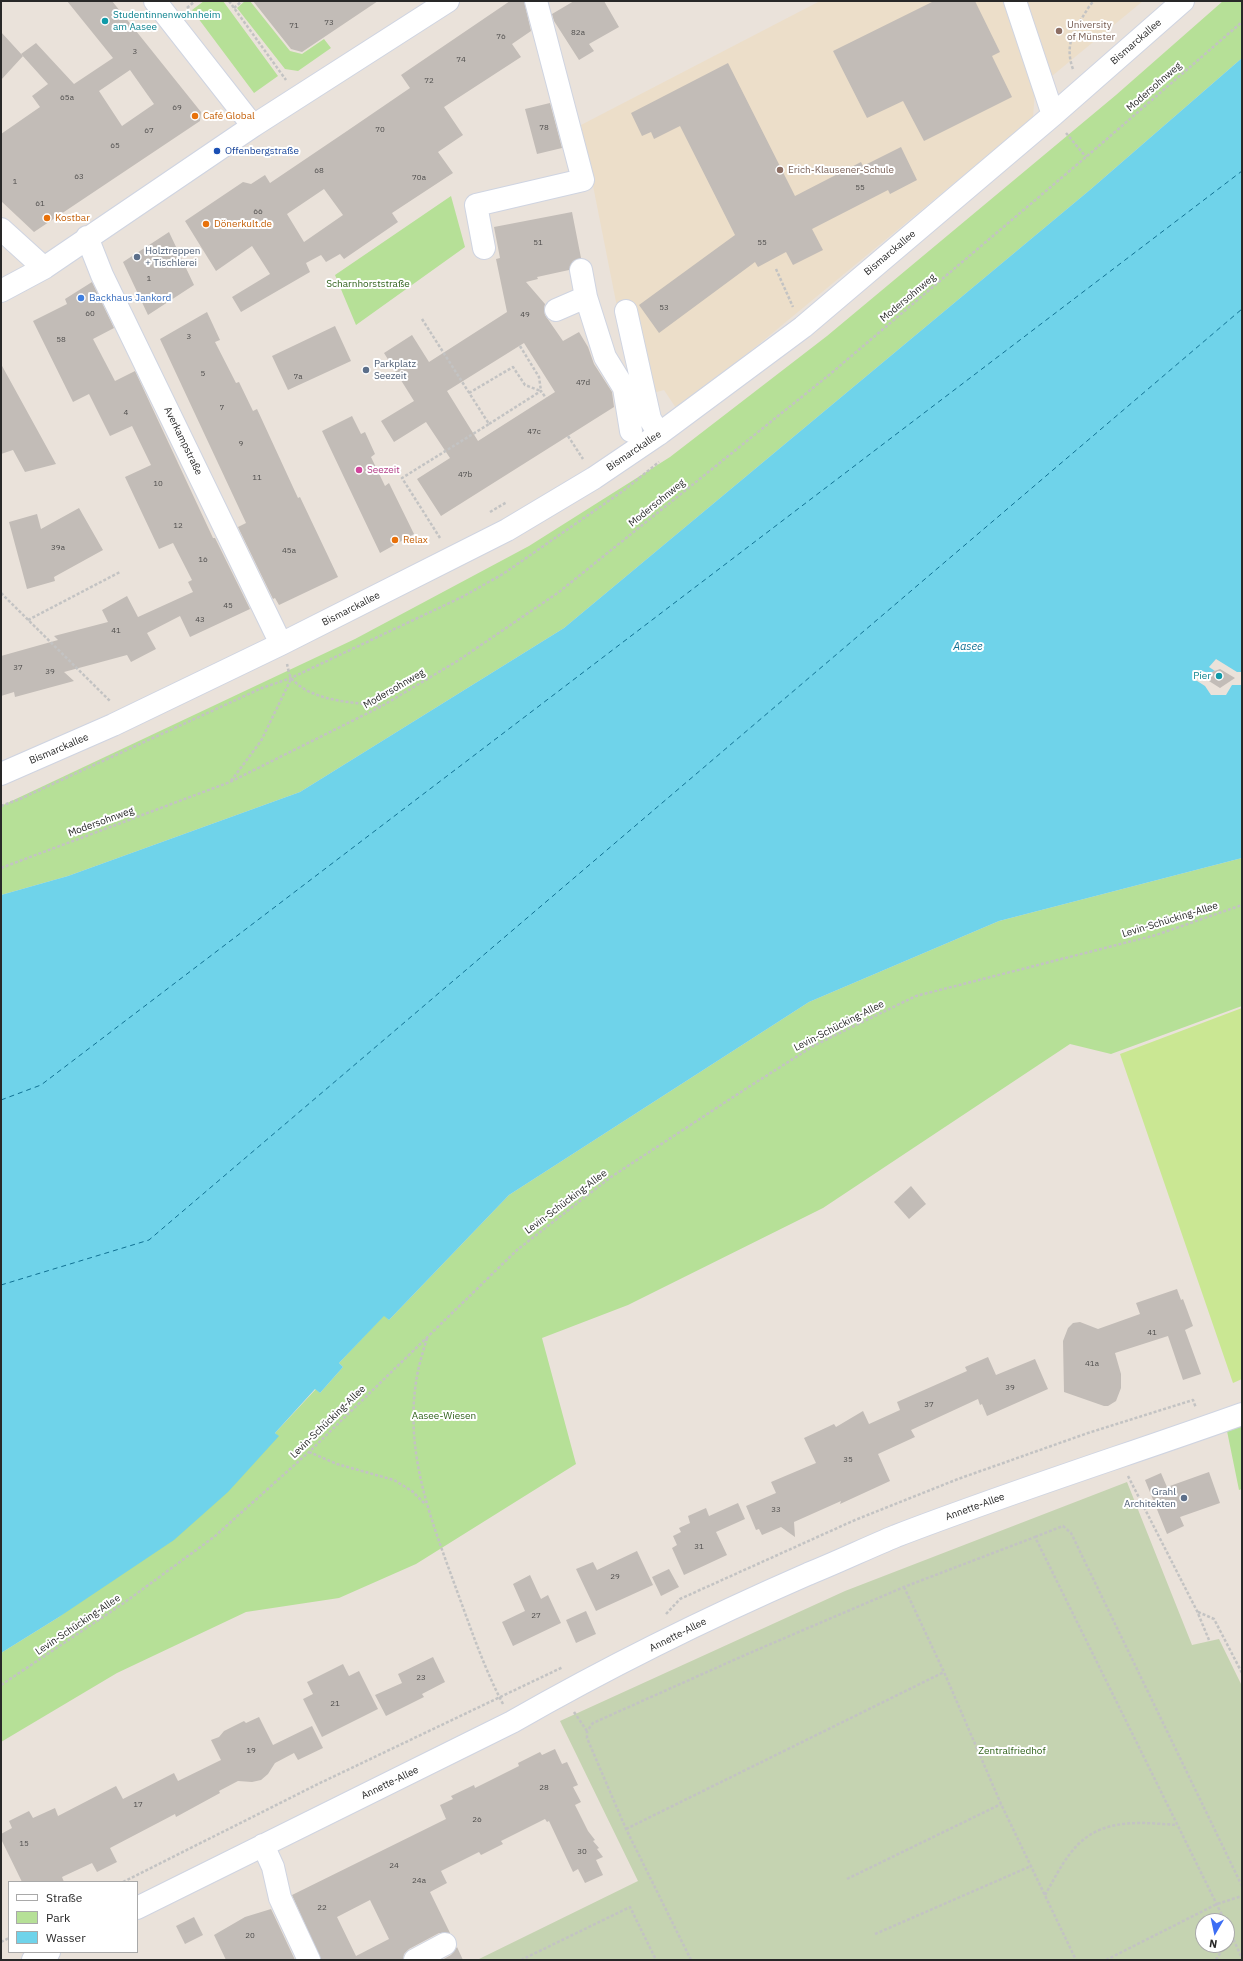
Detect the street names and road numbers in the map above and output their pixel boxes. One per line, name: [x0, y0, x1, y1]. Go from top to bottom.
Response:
street label: Bismarckallee: [1108, 17, 1164, 67]
street label: Modersohnweg: [1124, 60, 1184, 114]
street label: Bismarckallee: [862, 228, 918, 278]
street label: Modersohnweg: [878, 271, 938, 325]
street label: Averkampstraße: [161, 405, 205, 477]
street label: Bismarckallee: [604, 428, 664, 474]
street label: Modersohnweg: [626, 477, 688, 529]
street label: Bismarckallee: [320, 589, 382, 629]
street label: Modersohnweg: [361, 667, 427, 711]
street label: Bismarckallee: [27, 731, 91, 767]
street label: Modersohnweg: [67, 805, 135, 839]
street label: Levin-Schücking-Allee: [1121, 900, 1219, 940]
street label: Levin-Schücking-Allee: [792, 998, 886, 1054]
street label: Levin-Schücking-Allee: [523, 1167, 609, 1237]
street label: Levin-Schücking-Allee: [288, 1383, 368, 1461]
street label: Annette-Allee: [944, 1491, 1006, 1523]
street label: Levin-Schücking-Allee: [33, 1592, 123, 1658]
street label: Annette-Allee: [648, 1616, 708, 1654]
street label: Annette-Allee: [359, 1764, 421, 1802]

